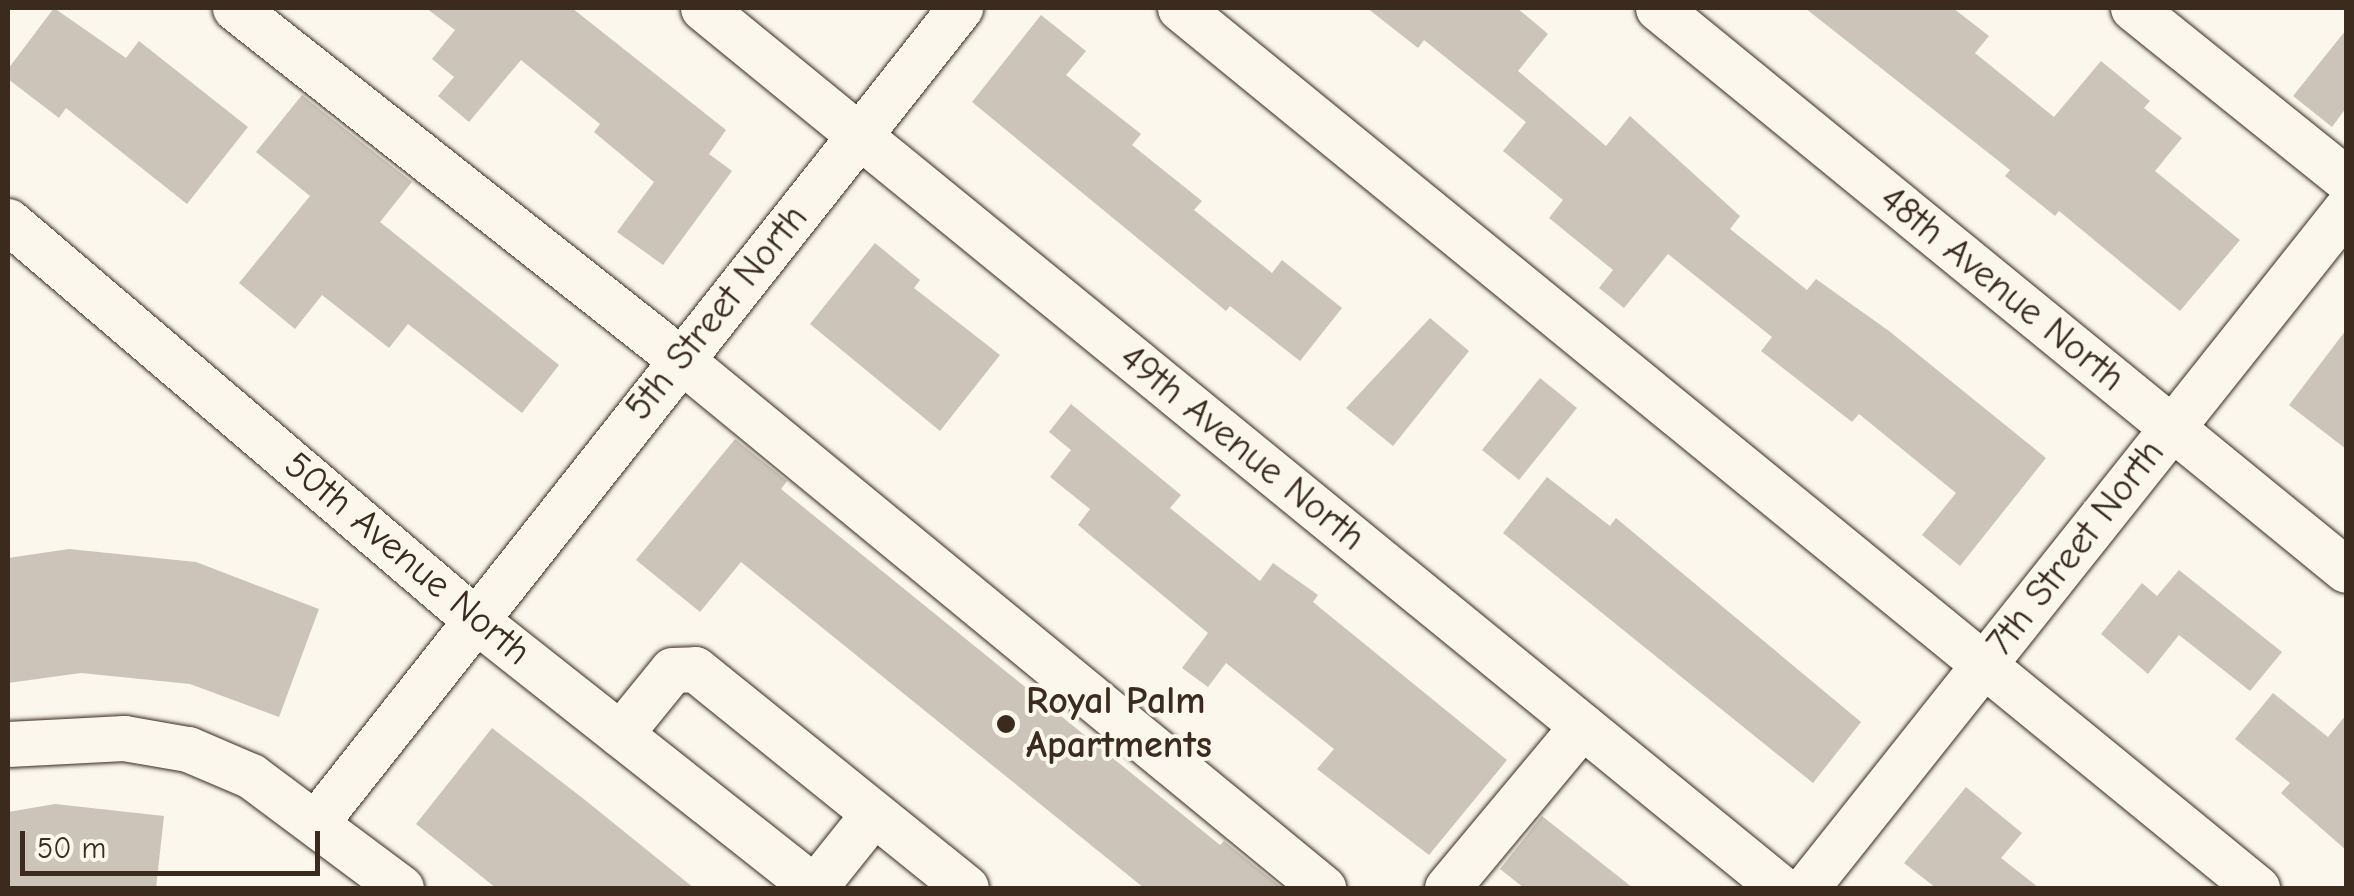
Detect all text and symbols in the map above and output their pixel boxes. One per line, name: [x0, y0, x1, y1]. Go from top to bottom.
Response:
street label: 48th Avenue North: [1870, 176, 2134, 402]
street label: 5th Street North: [616, 196, 818, 430]
street label: 49th Avenue North: [1110, 335, 1374, 561]
street label: 7th Street North: [1978, 431, 2174, 665]
street label: 50th Avenue North: [275, 443, 539, 675]
place label: Royal Palm Apartments: [1026, 679, 1212, 768]
marker: Royal Palm Apartments: [995, 713, 1017, 735]
scale bar: [25, 811, 325, 873]
text: 50 m: [37, 831, 106, 866]

